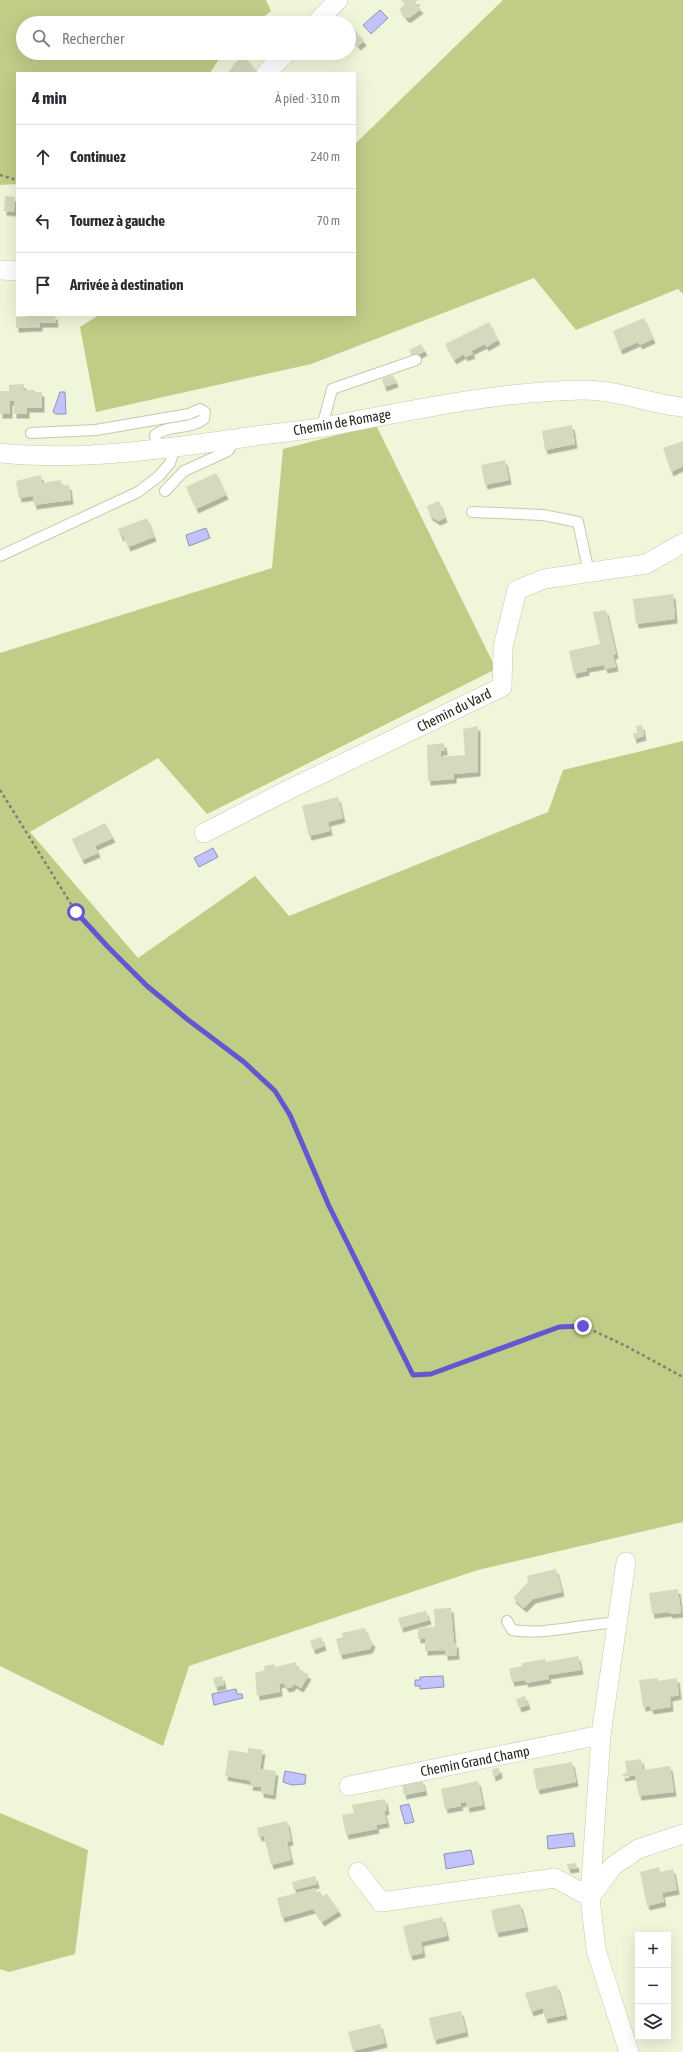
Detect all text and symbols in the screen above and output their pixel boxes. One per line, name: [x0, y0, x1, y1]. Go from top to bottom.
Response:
search box: [16, 16, 356, 60]
icon: search: [30, 27, 52, 49]
text: Rechercher: [62, 30, 124, 47]
text: 4 min: [32, 88, 67, 108]
text: À pied · 310 m: [275, 91, 340, 106]
icon: ahead: [32, 146, 54, 168]
text: Continuez: [70, 148, 126, 165]
text: 240 m: [311, 149, 340, 164]
icon: left: [32, 210, 54, 232]
text: Tournez à gauche: [70, 212, 165, 229]
text: 70 m: [317, 213, 340, 228]
icon: arrive: [32, 274, 54, 296]
text: Arrivée à destination: [70, 276, 184, 293]
street label: Chemin de Romage: [292, 406, 392, 438]
street label: Chemin du Vard: [414, 685, 494, 735]
route start: [67, 903, 85, 921]
route end: [574, 1317, 592, 1335]
street label: Chemin Grand Champ: [419, 1742, 531, 1779]
map controls: [635, 1932, 671, 2040]
button: +: [635, 1932, 671, 1968]
button: −: [635, 1968, 671, 2004]
button: layers: [635, 2004, 671, 2040]

